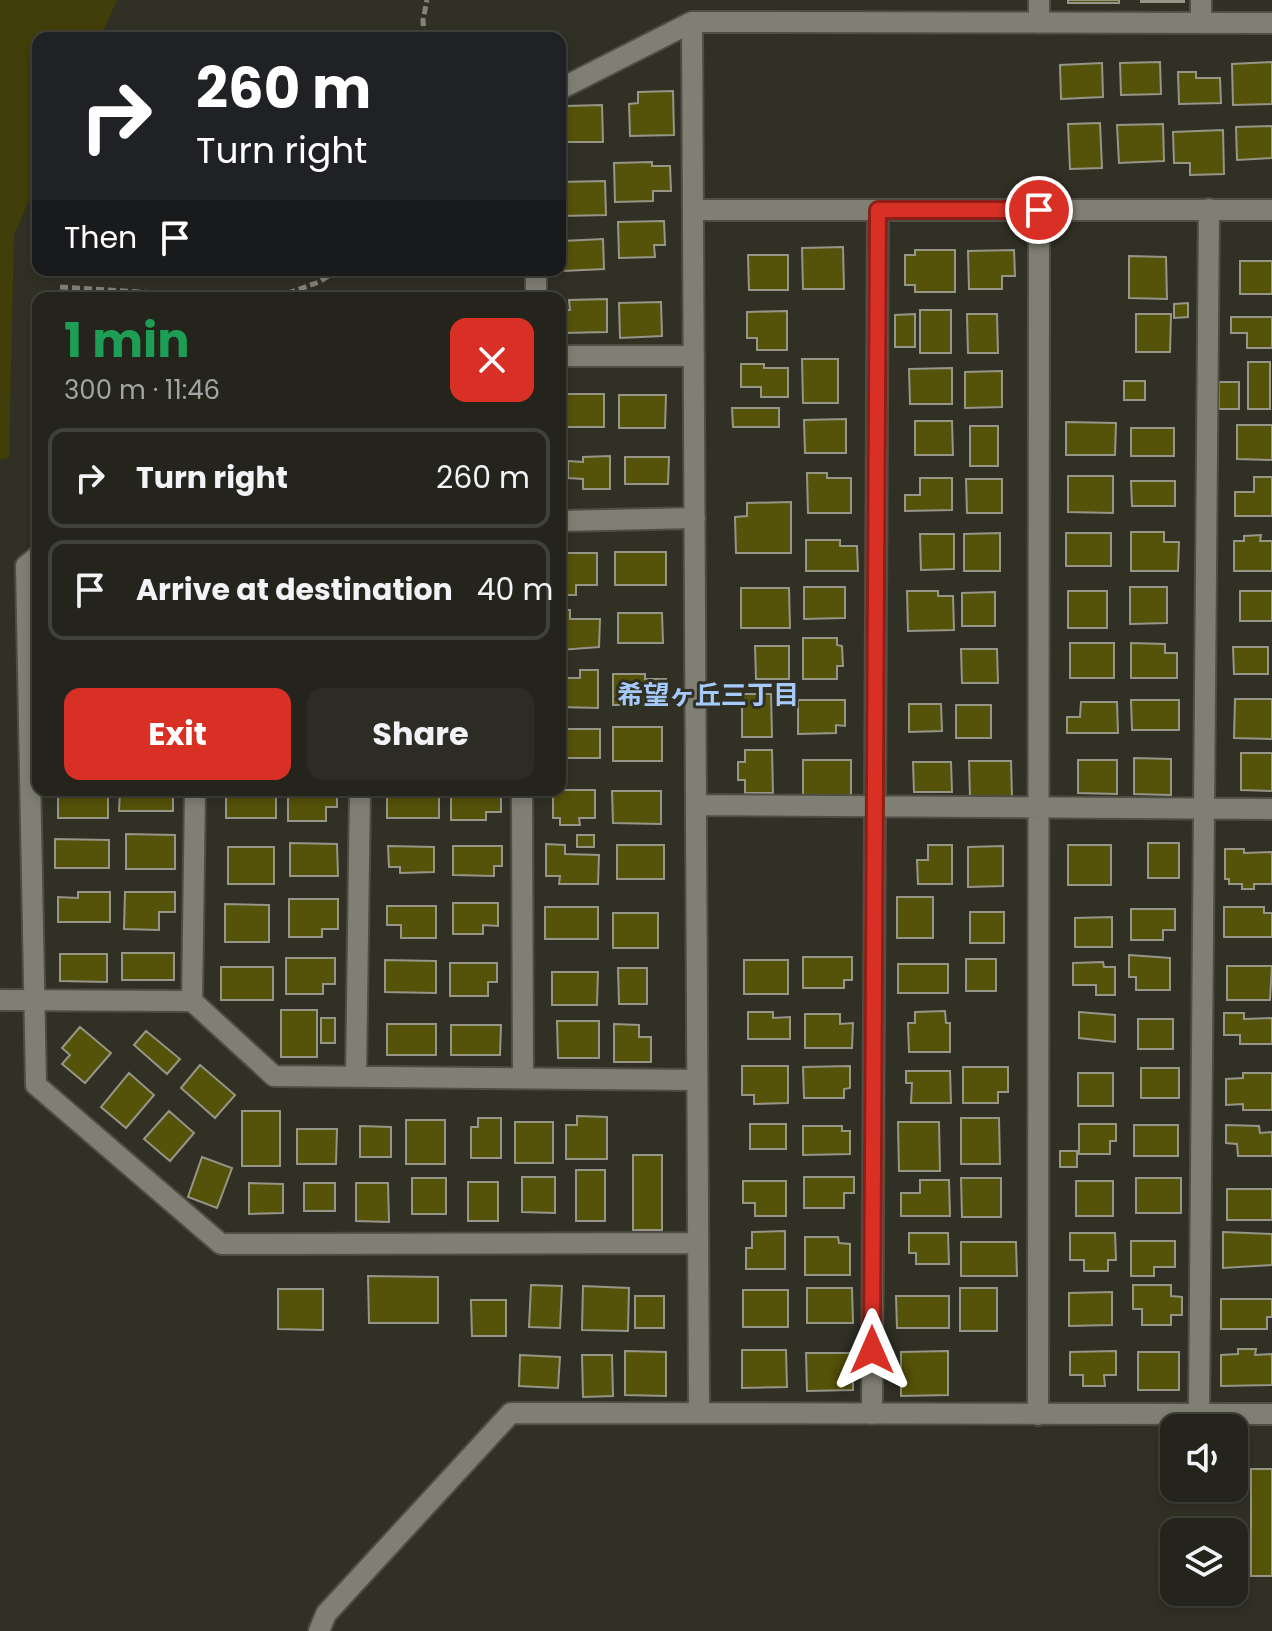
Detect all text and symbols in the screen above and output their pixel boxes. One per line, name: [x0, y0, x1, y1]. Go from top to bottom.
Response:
text: 260 m: [196, 49, 371, 128]
icon: right: [64, 64, 168, 168]
text: Turn right: [196, 125, 367, 176]
pin: [1005, 176, 1073, 244]
icon: arrive: [1017, 188, 1061, 232]
text: Then: [64, 216, 137, 259]
icon: arrive: [153, 216, 197, 260]
text: 1 min: [64, 307, 190, 374]
button: close: [450, 318, 534, 402]
text: 300 m · 11:46: [64, 372, 220, 408]
icon: right: [68, 456, 112, 500]
text: Turn right: [136, 456, 288, 499]
text: 260 m: [436, 456, 530, 499]
icon: arrive: [68, 568, 112, 612]
text: Arrive at destination: [136, 568, 453, 611]
text: 40 m: [477, 568, 553, 611]
district label: 希望ヶ丘三丁目: [617, 677, 799, 713]
button: Exit: [64, 688, 291, 780]
button: Share: [307, 688, 534, 780]
position arrow: [830, 1308, 914, 1392]
map controls: [1160, 1414, 1248, 1606]
button: sound: [1160, 1414, 1248, 1502]
button: layers: [1160, 1518, 1248, 1606]

